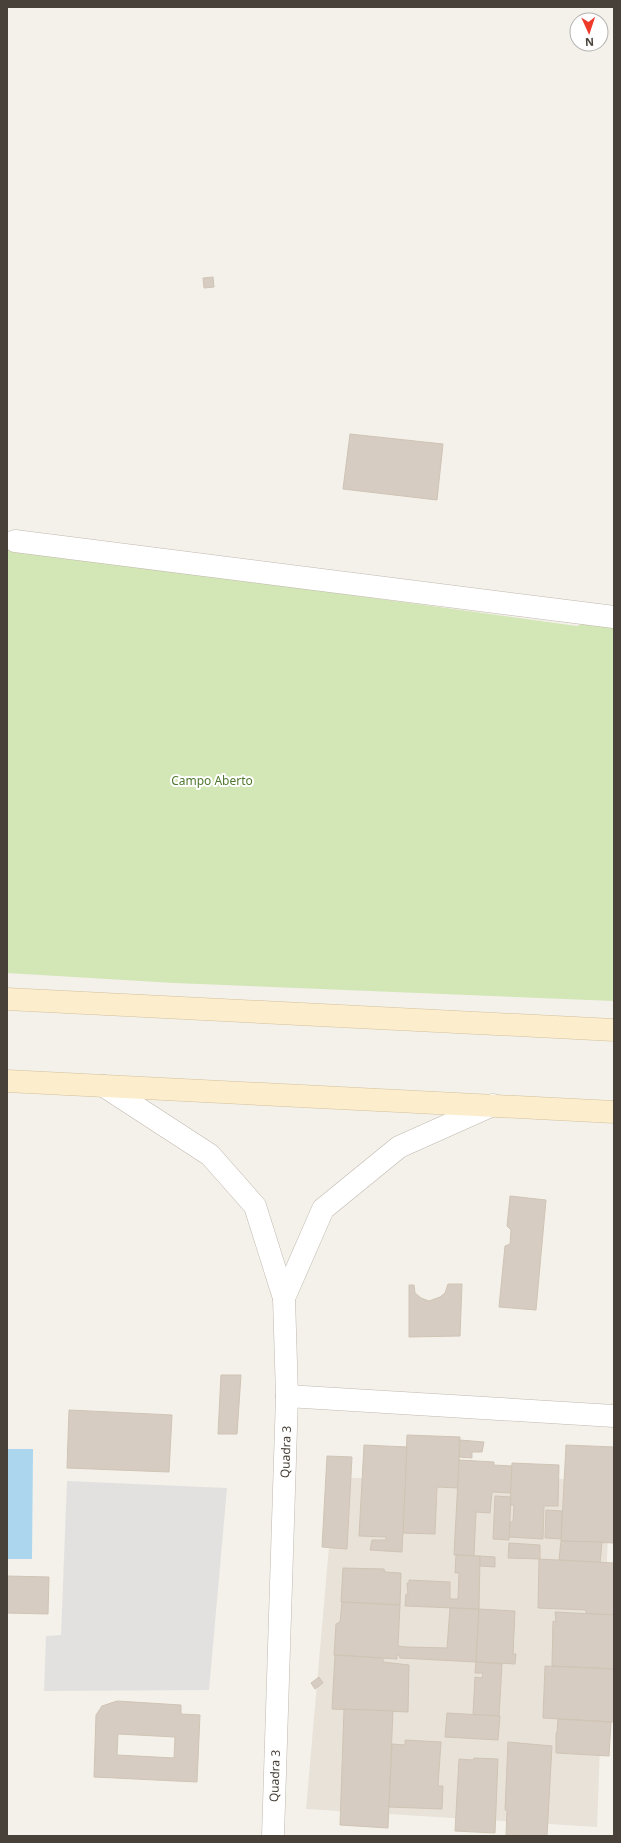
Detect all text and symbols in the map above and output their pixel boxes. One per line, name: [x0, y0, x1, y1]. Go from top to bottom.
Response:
north arrow: [569, 12, 609, 52]
text: N: [585, 35, 594, 50]
park label: Campo Aberto: [171, 772, 253, 789]
street label: Quadra 3: [276, 1425, 295, 1478]
street label: Quadra 3: [265, 1749, 284, 1802]

